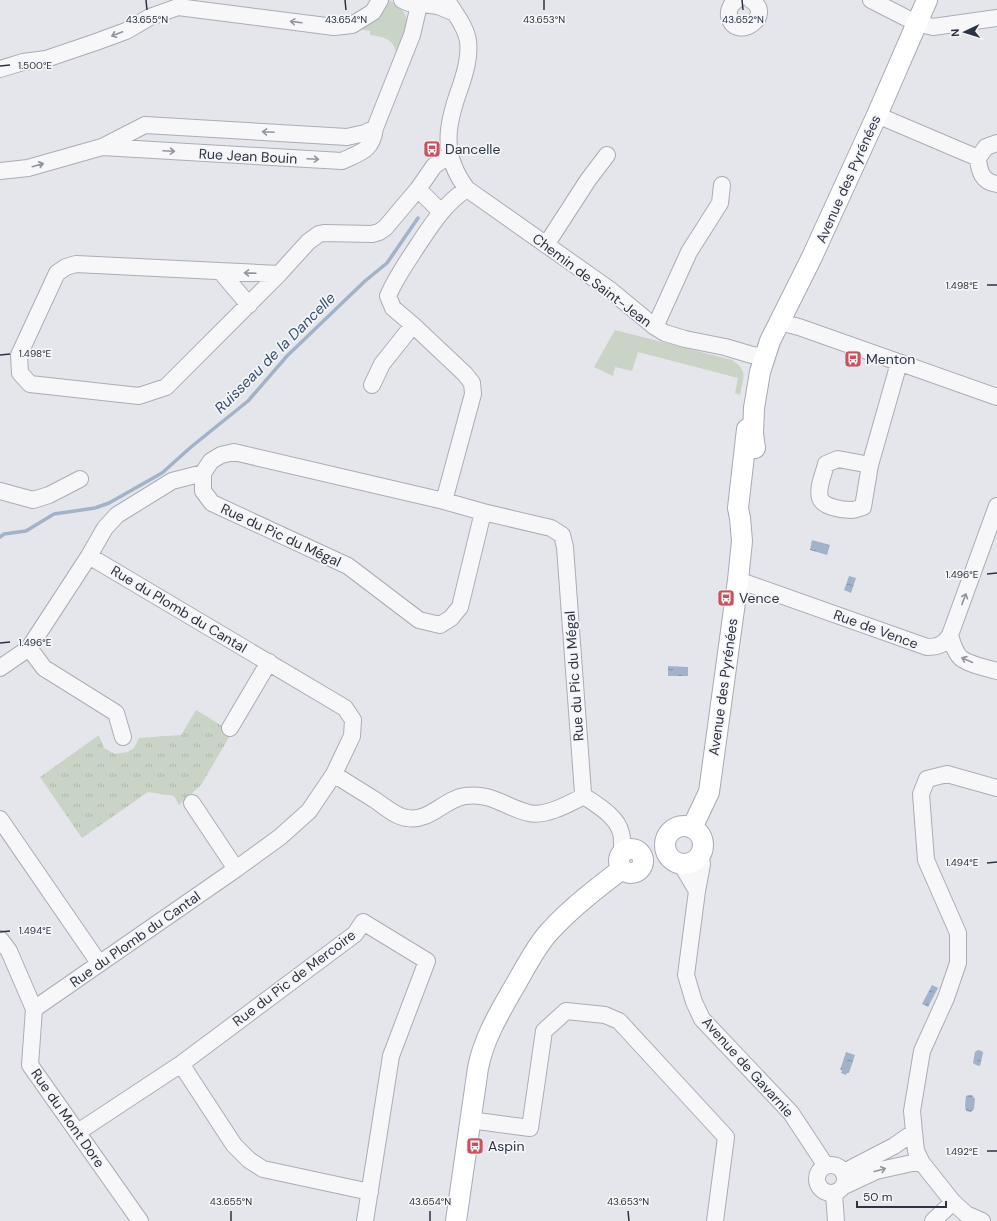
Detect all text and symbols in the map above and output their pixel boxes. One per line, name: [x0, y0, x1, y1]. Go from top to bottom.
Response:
north arrow: [945, 12, 985, 52]
text: 43.655°N: [126, 13, 168, 26]
text: 43.654°N: [325, 13, 367, 26]
text: 43.653°N: [523, 13, 565, 26]
text: 43.652°N: [722, 13, 764, 26]
one-way arrow: [290, 18, 303, 26]
text: N: [948, 28, 962, 37]
one-way arrow: [111, 31, 123, 39]
text: 1.500°E: [18, 59, 52, 72]
street label: Avenue des Pyrénées: [812, 112, 884, 246]
one-way arrow: [262, 129, 275, 136]
bus stop icon: Dancelle: [422, 139, 442, 159]
place label: Dancelle: [445, 140, 500, 158]
street label: Rue Jean Bouin: [198, 144, 298, 168]
one-way arrow: [162, 148, 175, 155]
one-way arrow: [306, 155, 319, 163]
one-way arrow: [32, 161, 45, 168]
street label: Chemin de Saint-Jean: [529, 229, 655, 331]
one-way arrow: [244, 269, 257, 276]
text: 1.498°E: [946, 279, 979, 292]
water label: Ruisseau de la Dancelle: [210, 288, 340, 418]
text: 1.498°E: [19, 347, 52, 360]
bus stop icon: Menton: [843, 349, 863, 369]
place label: Menton: [866, 350, 915, 368]
street label: Rue du Pic du Mégal: [218, 499, 344, 571]
street label: Rue du Plomb du Cantal: [108, 561, 250, 657]
text: 1.496°E: [946, 568, 979, 581]
bus stop icon: Vence: [716, 588, 736, 608]
place label: Vence: [739, 589, 779, 607]
one-way arrow: [960, 593, 968, 605]
street label: Rue de Vence: [831, 605, 921, 653]
street label: Rue du Pic du Mégal: [560, 610, 588, 742]
street label: Avenue des Pyrénées: [704, 617, 742, 757]
text: 1.496°E: [19, 636, 52, 649]
one-way arrow: [961, 656, 973, 664]
text: 1.494°E: [946, 856, 979, 869]
street label: Rue du Plomb du Cantal: [66, 887, 204, 991]
text: 1.494°E: [19, 924, 52, 937]
street label: Rue du Pic de Mercoire: [229, 926, 359, 1030]
street label: Avenue de Gavarnie: [698, 1013, 798, 1121]
street label: Rue du Mont Dore: [27, 1065, 109, 1171]
bus stop icon: Aspin: [465, 1136, 485, 1156]
place label: Aspin: [488, 1137, 524, 1155]
text: 1.492°E: [946, 1145, 978, 1158]
one-way arrow: [873, 1166, 886, 1174]
scale bar: [857, 1183, 946, 1209]
text: 50 m: [863, 1189, 892, 1205]
text: 43.655°N: [210, 1195, 252, 1208]
text: 43.654°N: [409, 1195, 451, 1208]
text: 43.653°N: [607, 1195, 649, 1208]

